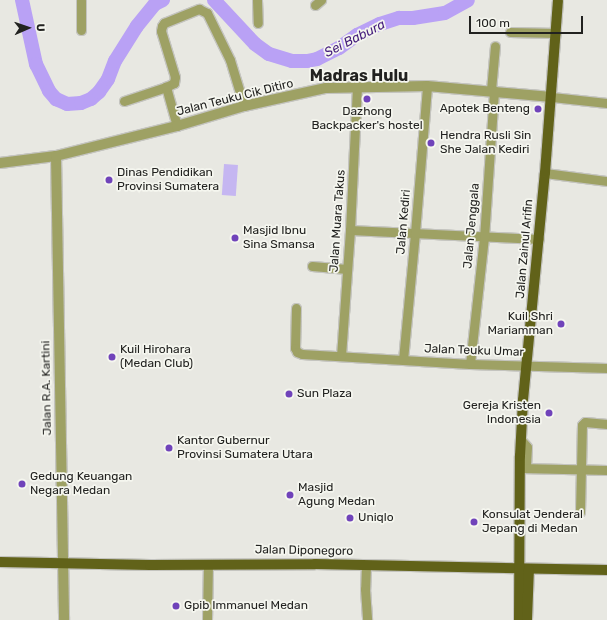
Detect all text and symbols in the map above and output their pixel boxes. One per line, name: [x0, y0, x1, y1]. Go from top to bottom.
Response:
north arrow: [8, 8, 48, 48]
scale bar: [471, 8, 585, 34]
text: 100 m: [476, 16, 510, 30]
water label: Sei Babura: [322, 17, 388, 61]
text: U: [34, 23, 47, 32]
district label: Madras Hulu: [310, 66, 408, 86]
street label: Jalan Teuku Cik Ditiro: [175, 76, 295, 120]
marker: Dazhong Backpacker's hostel: [362, 94, 372, 104]
place label: Apotek Benteng: [440, 102, 530, 116]
marker: Apotek Benteng: [533, 104, 543, 114]
place label: Dazhong Backpacker's hostel: [311, 105, 423, 133]
place label: Hendra Rusli Sin She Jalan Kediri: [440, 129, 531, 157]
marker: Hendra Rusli Sin She Jalan Kediri: [425, 137, 437, 149]
place label: Dinas Pendidikan Provinsi Sumatera: [117, 166, 219, 194]
street label: Jalan Muara Takus: [327, 169, 349, 273]
marker: Dinas Pendidikan Provinsi Sumatera: [104, 175, 114, 185]
street label: Jalan Jenggala: [461, 183, 483, 269]
street label: Jalan Kediri: [394, 189, 414, 255]
street label: Jalan Zainul Arifin: [513, 198, 537, 300]
place label: Masjid Ibnu Sina Smansa: [243, 224, 315, 252]
marker: Masjid Ibnu Sina Smansa: [230, 233, 240, 243]
place label: Kuil Shri Mariamman: [488, 310, 553, 338]
marker: Kuil Shri Mariamman: [556, 319, 566, 329]
street label: Jalan R.A. Kartini: [39, 340, 55, 436]
street label: Jalan Teuku Umar: [424, 342, 524, 360]
place label: Kuil Hirohara (Medan Club): [120, 343, 193, 371]
marker: Kuil Hirohara (Medan Club): [107, 352, 117, 362]
place label: Sun Plaza: [297, 387, 352, 401]
marker: Sun Plaza: [284, 389, 294, 399]
place label: Gereja Kristen Indonesia: [463, 399, 541, 427]
marker: Gereja Kristen Indonesia: [544, 408, 554, 418]
place label: Kantor Gubernur Provinsi Sumatera Utara: [177, 434, 313, 462]
marker: Kantor Gubernur Provinsi Sumatera Utara: [164, 443, 174, 453]
place label: Gedung Keuangan Negara Medan: [30, 470, 132, 498]
marker: Gedung Keuangan Negara Medan: [17, 479, 27, 489]
place label: Masjid Agung Medan: [298, 481, 375, 509]
marker: Masjid Agung Medan: [285, 490, 295, 500]
place label: Konsulat Jenderal Jepang di Medan: [482, 508, 583, 536]
place label: Uniqlo: [358, 511, 394, 525]
marker: Uniqlo: [345, 513, 355, 523]
marker: Konsulat Jenderal Jepang di Medan: [469, 517, 479, 527]
street label: Jalan Diponegoro: [255, 543, 353, 559]
place label: Gpib Immanuel Medan: [184, 599, 308, 613]
marker: Gpib Immanuel Medan: [171, 601, 181, 611]

